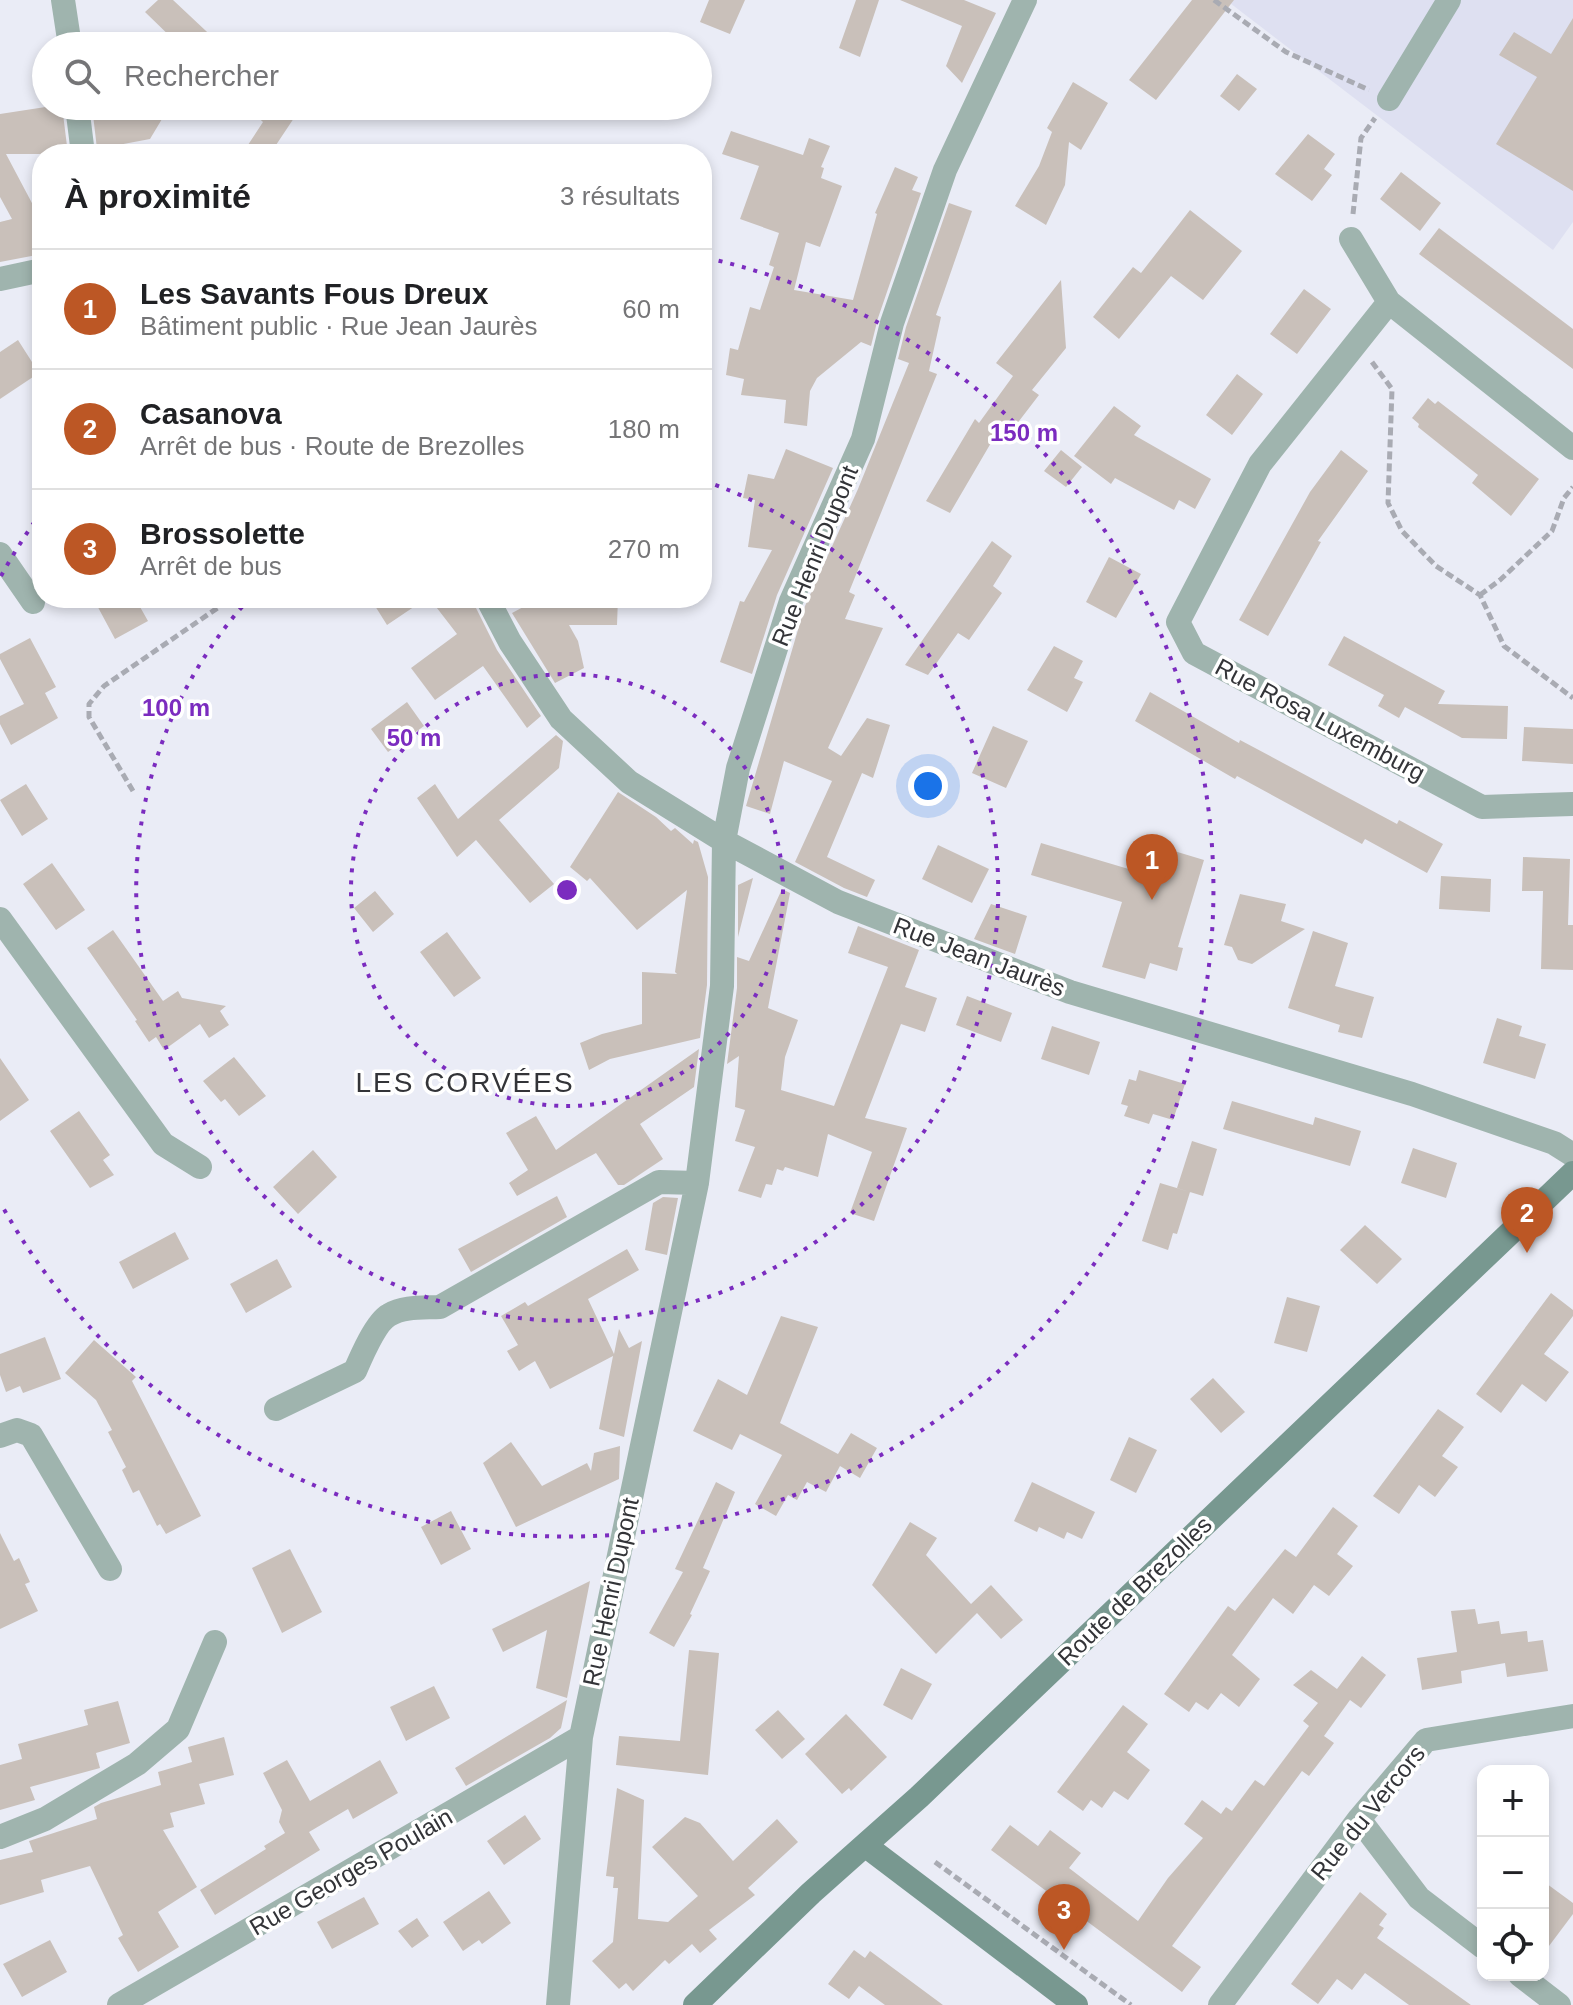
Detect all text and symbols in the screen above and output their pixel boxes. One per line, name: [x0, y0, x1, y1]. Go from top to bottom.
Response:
search box: [32, 32, 712, 120]
icon: search: [60, 54, 104, 98]
text: Rechercher: [124, 59, 279, 92]
text: À proximité: [64, 177, 251, 215]
text: 3 résultats: [560, 181, 680, 211]
text: Les Savants Fous Dreux: [140, 277, 488, 310]
text: 1: [83, 294, 97, 324]
text: 60 m: [622, 294, 680, 324]
text: Bâtiment public · Rue Jean Jaurès: [140, 311, 537, 341]
text: Casanova: [140, 397, 282, 430]
text: 2: [83, 414, 97, 444]
text: 180 m: [608, 414, 680, 444]
text: 150 m: [990, 419, 1058, 446]
text: Arrêt de bus · Route de Brezolles: [140, 431, 524, 461]
street label: Rue Henri Dupont: [766, 461, 863, 650]
text: Brossolette: [140, 517, 305, 550]
text: 3: [83, 534, 97, 564]
text: 270 m: [608, 534, 680, 564]
text: Arrêt de bus: [140, 551, 282, 581]
street label: Rue Rosa Luxemburg: [1211, 653, 1430, 786]
text: 100 m: [142, 694, 210, 721]
text: 50 m: [387, 724, 441, 751]
your location: [908, 766, 948, 806]
pin: 1: [1126, 834, 1178, 900]
centre of rings: [553, 876, 581, 904]
street label: Rue Jean Jaurès: [890, 911, 1069, 1002]
district label: LES CORVÉES: [355, 1067, 575, 1098]
pin: 2: [1501, 1187, 1553, 1253]
street label: Rue Henri Dupont: [577, 1495, 644, 1689]
street label: Route de Brezolles: [1052, 1510, 1217, 1671]
street label: Rue du Vercors: [1305, 1740, 1430, 1885]
map controls: [1477, 1765, 1549, 1981]
button: +: [1477, 1765, 1549, 1837]
street label: Rue Georges Poulain: [245, 1803, 457, 1941]
button: −: [1477, 1837, 1549, 1909]
pin: 3: [1038, 1884, 1090, 1950]
button: locate: [1477, 1909, 1549, 1981]

